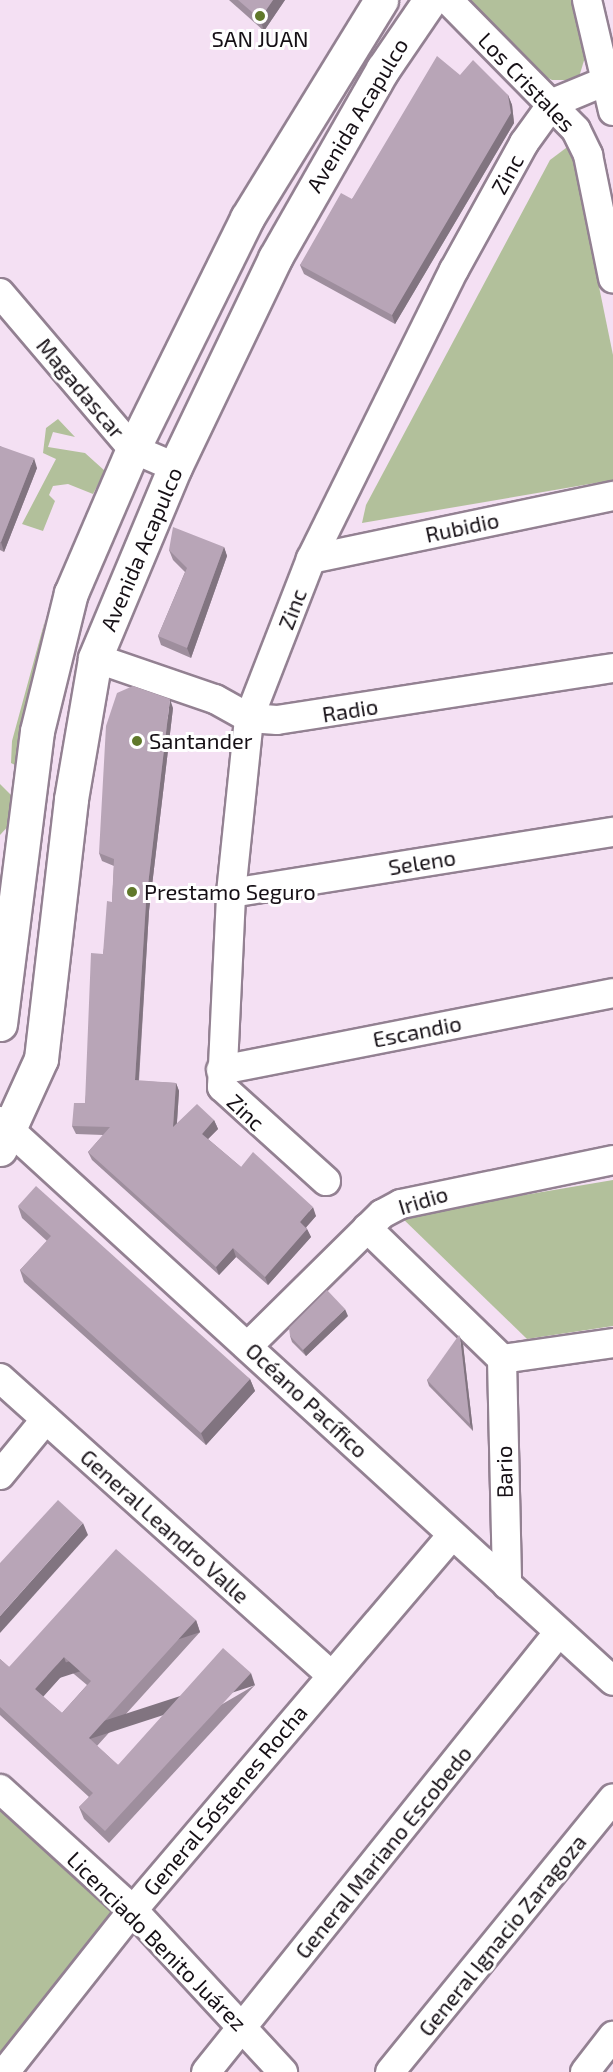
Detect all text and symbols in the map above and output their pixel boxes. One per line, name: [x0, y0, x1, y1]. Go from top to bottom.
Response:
marker: SAN JUAN: [253, 9, 267, 23]
place label: SAN JUAN: [211, 26, 309, 52]
street label: Los Cristales: [473, 27, 581, 137]
street label: Avenida Acapulco: [300, 33, 414, 197]
street label: Zinc: [485, 149, 529, 199]
street label: Magadascar: [31, 332, 131, 444]
street label: Avenida Acapulco: [94, 463, 188, 635]
street label: Rubidio: [423, 506, 501, 548]
street label: Zinc: [272, 585, 312, 633]
street label: Radio: [320, 693, 380, 727]
place label: Santander: [149, 728, 253, 754]
marker: Santander: [130, 734, 144, 748]
street label: Seleno: [386, 844, 458, 880]
place label: Prestamo Seguro: [144, 879, 316, 905]
marker: Prestamo Seguro: [125, 885, 139, 899]
street label: Escandio: [370, 1009, 464, 1053]
street label: Zinc: [222, 1088, 270, 1136]
street label: Iridio: [395, 1180, 451, 1220]
street label: Océano Pacífico: [241, 1337, 373, 1463]
street label: General Leandro Valle: [75, 1443, 255, 1609]
street label: Bario: [490, 1446, 518, 1498]
street label: General Sóstenes Rocha: [137, 1699, 313, 1901]
street label: General Mariano Escobedo: [289, 1740, 477, 1964]
street label: General Ignacio Zaragoza: [412, 1829, 592, 2041]
street label: Licenciado Benito Juárez: [62, 1846, 252, 2036]

